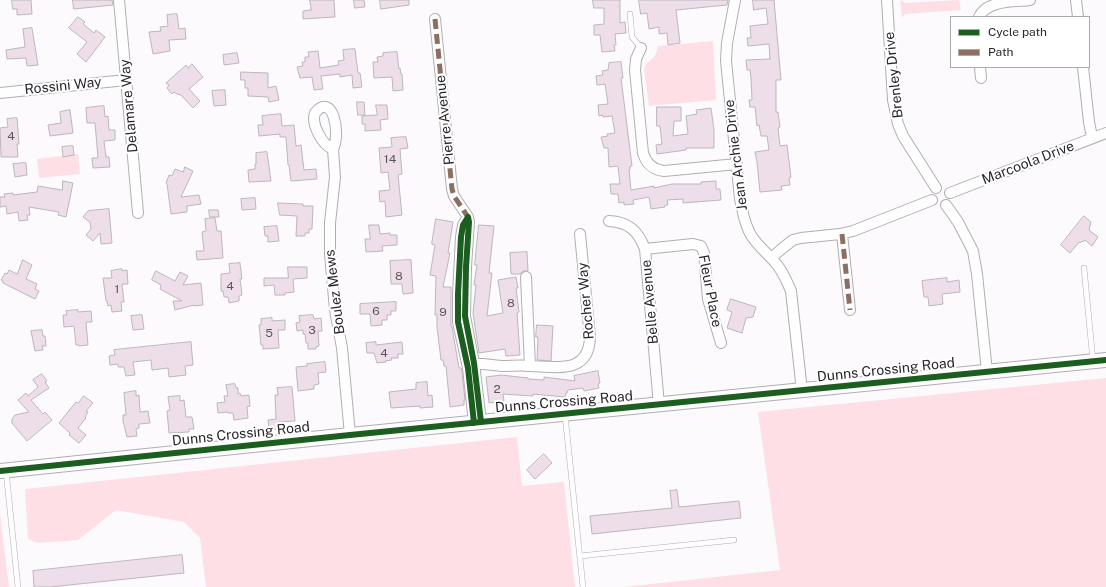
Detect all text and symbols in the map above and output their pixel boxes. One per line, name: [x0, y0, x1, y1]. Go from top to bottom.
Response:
legend: [950, 16, 1090, 68]
text: Cycle path: [988, 25, 1047, 39]
street label: Brenley Drive: [881, 31, 907, 119]
text: Path: [988, 45, 1014, 59]
street label: Delamare Way: [117, 59, 141, 153]
street label: Rossini Way: [24, 74, 102, 98]
street label: Pierre Avenue: [432, 74, 458, 166]
street label: Jean Archie Drive: [721, 99, 751, 211]
house number: 4: [7, 129, 15, 143]
street label: Marcoola Drive: [979, 138, 1077, 188]
house number: 14: [384, 152, 396, 166]
street label: Boulez Mews: [321, 249, 349, 335]
street label: Fleur Place: [695, 253, 725, 329]
street label: Belle Avenue: [638, 259, 662, 345]
street label: Rocher Way: [574, 262, 598, 340]
house number: 8: [395, 269, 403, 283]
house number: 4: [226, 279, 234, 293]
house number: 1: [115, 282, 119, 296]
house number: 8: [507, 296, 515, 310]
house number: 6: [372, 304, 380, 318]
house number: 9: [439, 305, 447, 319]
house number: 3: [308, 323, 316, 337]
house number: 5: [265, 326, 273, 340]
house number: 4: [380, 346, 388, 360]
street label: Dunns Crossing Road: [816, 354, 956, 386]
house number: 2: [493, 382, 501, 396]
street label: Dunns Crossing Road: [494, 388, 634, 416]
street label: Dunns Crossing Road: [171, 418, 311, 450]

